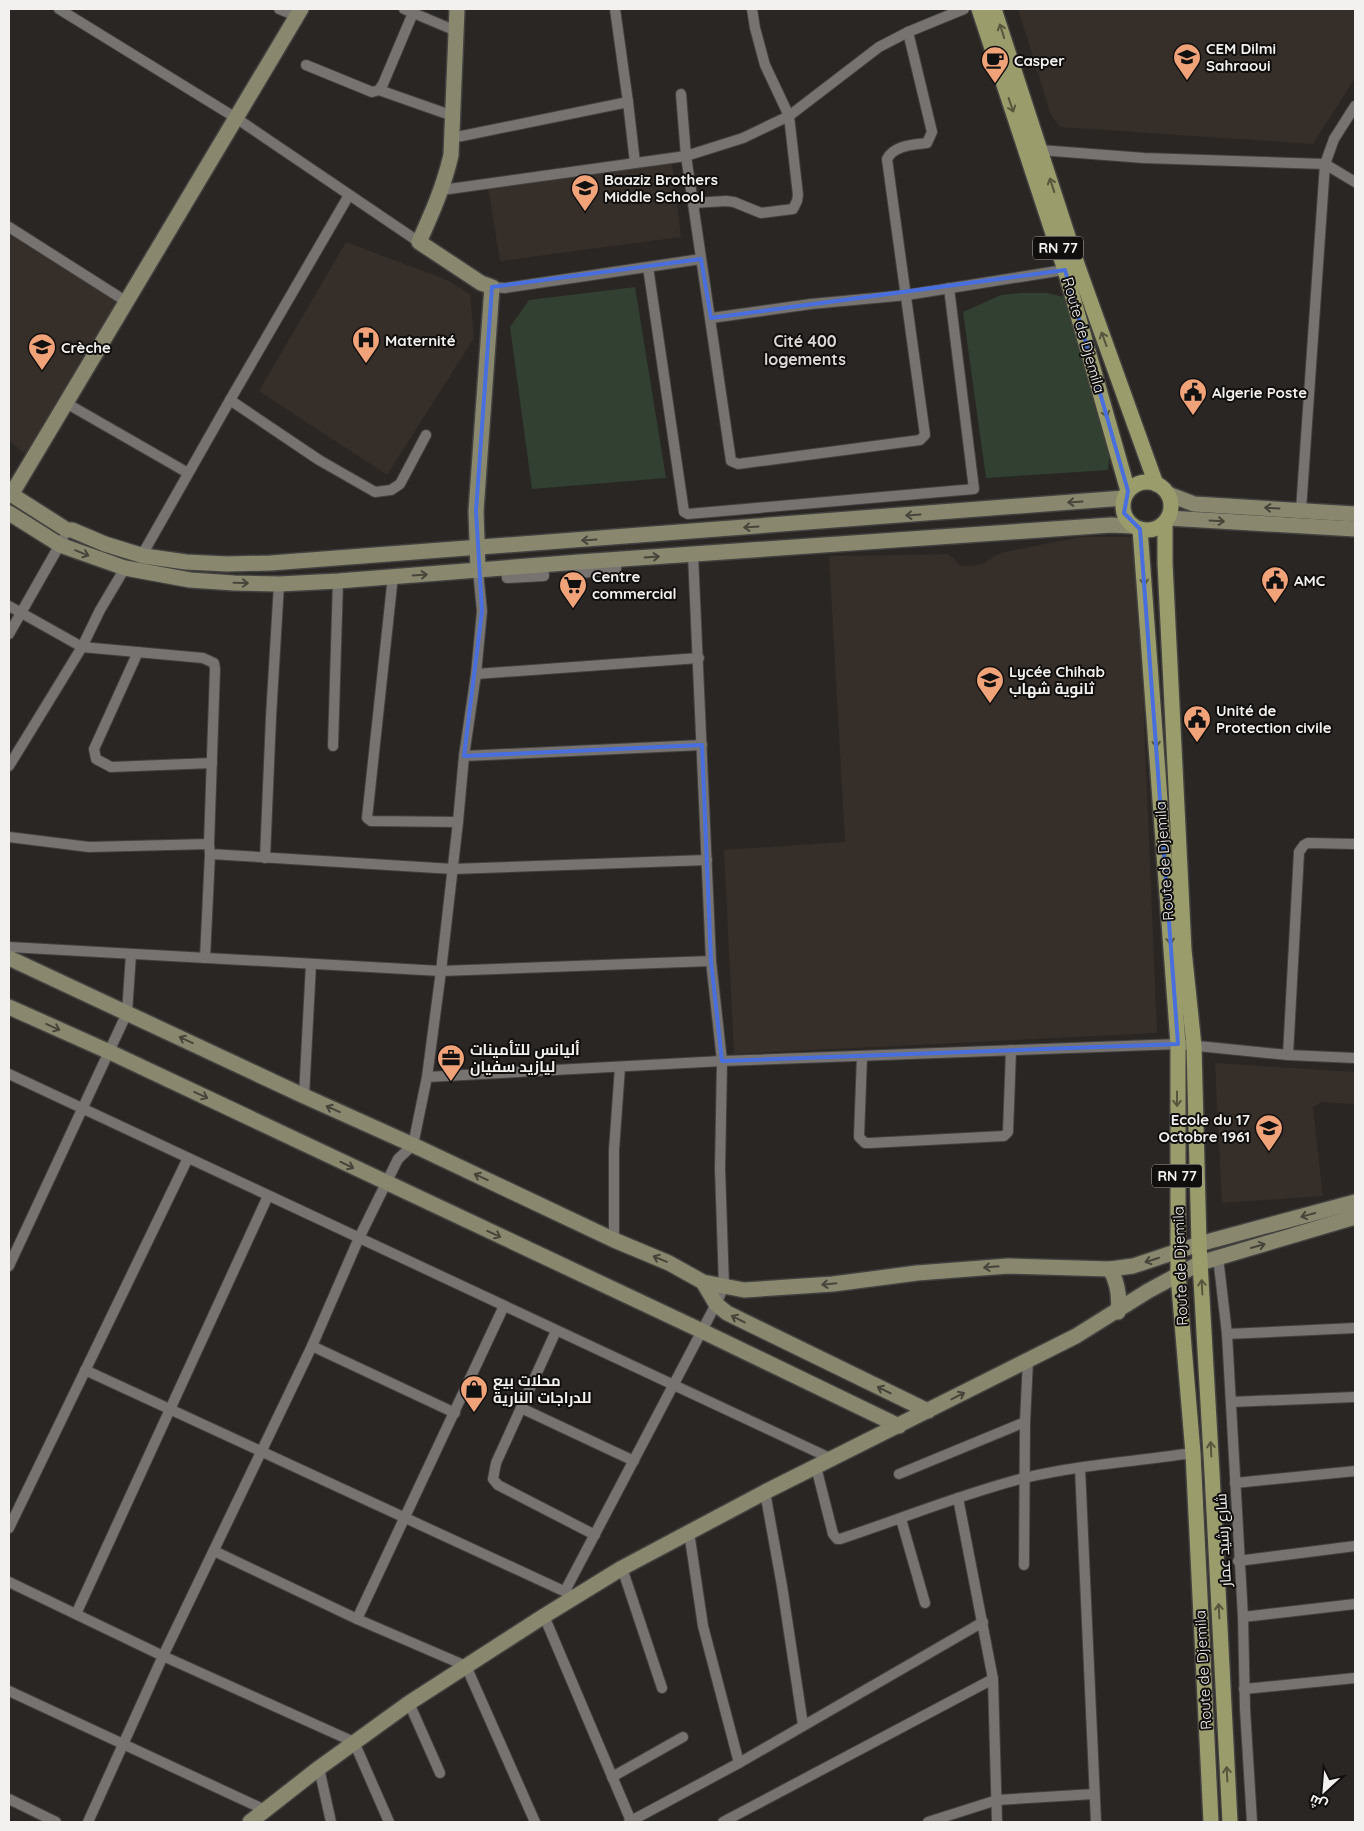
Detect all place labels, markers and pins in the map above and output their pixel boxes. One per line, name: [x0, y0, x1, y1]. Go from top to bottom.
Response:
place label: CEM Dilmi Sahraoui: [1206, 39, 1276, 75]
school or university icon: CEM Dilmi Sahraoui: [1172, 42, 1202, 81]
cafe icon: Casper: [980, 45, 1010, 84]
place label: Casper: [1014, 51, 1065, 70]
place label: Baaziz Brothers Middle School: [604, 170, 718, 206]
school or university icon: Baaziz Brothers Middle School: [570, 173, 600, 212]
hospital icon: Maternité: [351, 325, 381, 364]
place label: Maternité: [385, 331, 456, 350]
school or university icon: Crèche: [27, 332, 57, 371]
place label: Crèche: [61, 338, 111, 357]
public building icon: Algerie Poste: [1178, 377, 1208, 416]
place label: Algerie Poste: [1212, 383, 1307, 402]
public building icon: AMC: [1260, 565, 1290, 604]
place label: Centre commercial: [592, 567, 677, 603]
supermarket icon: Centre commercial: [558, 570, 588, 609]
place label: AMC: [1294, 571, 1326, 590]
place label: Lycée Chihab ثانوية شهاب: [1009, 662, 1105, 698]
school or university icon: Lycée Chihab ثانوية شهاب: [975, 665, 1005, 704]
place label: Unité de Protection civile: [1216, 701, 1332, 737]
public building icon: Unité de Protection civile: [1182, 704, 1212, 743]
place label: أليانس للتأمينات ليازيد سفيان: [470, 1040, 580, 1076]
office icon: أليانس للتأمينات ليازيد سفيان: [436, 1043, 466, 1082]
place label: Ecole du 17 Octobre 1961: [1158, 1110, 1250, 1146]
school or university icon: Ecole du 17 Octobre 1961: [1254, 1113, 1284, 1152]
place label: محلات بيع للدراجات النارية: [493, 1371, 592, 1407]
shop icon: محلات بيع للدراجات النارية: [459, 1374, 489, 1413]

